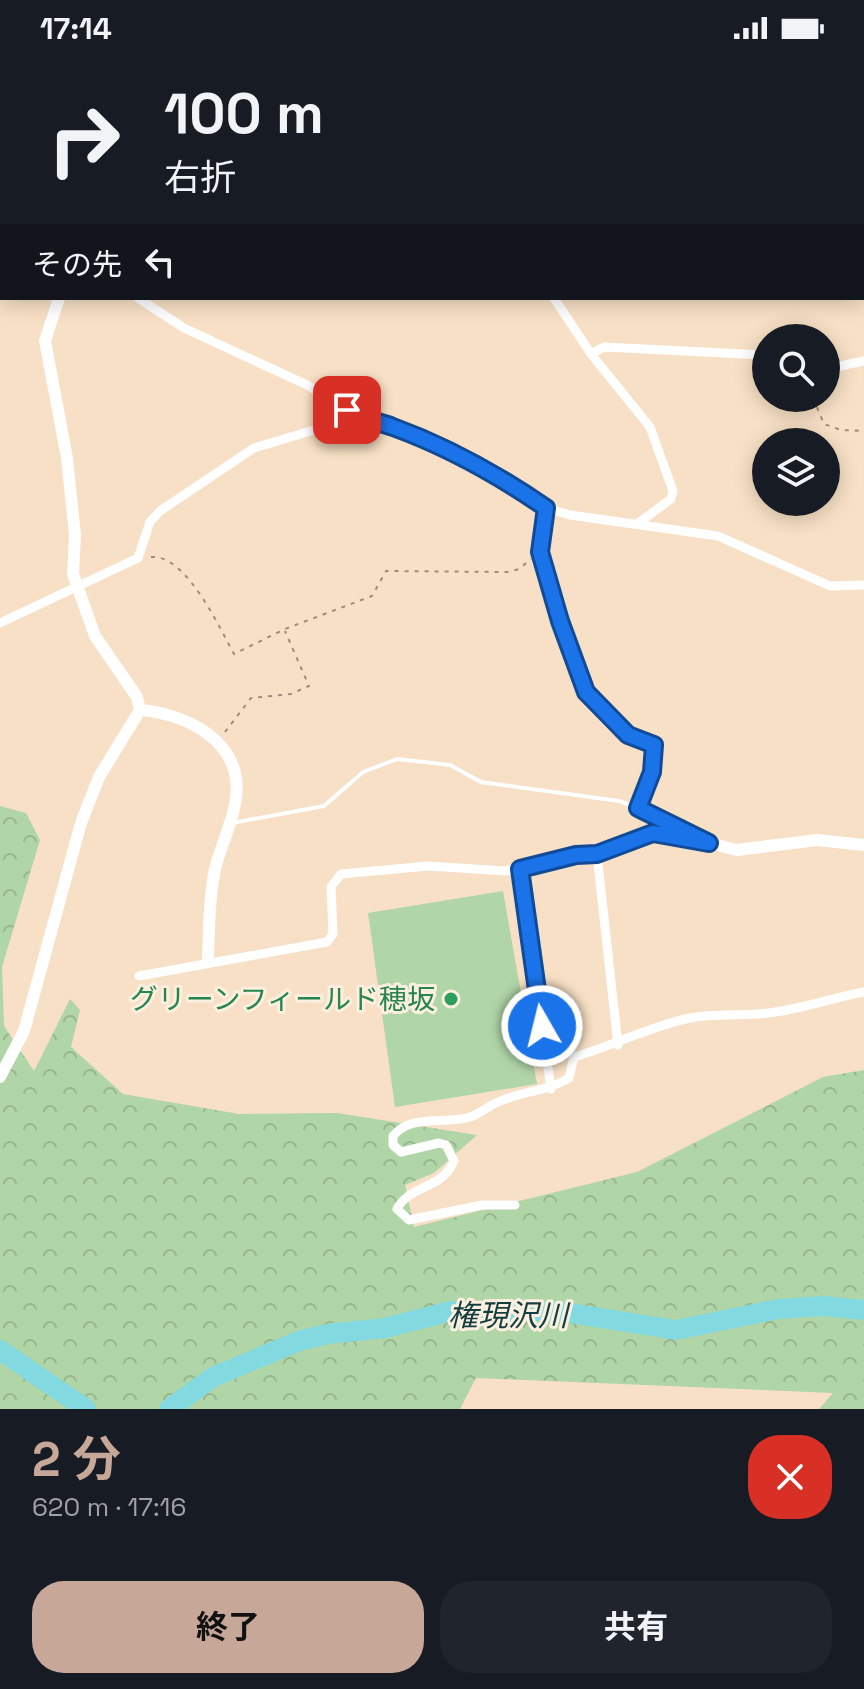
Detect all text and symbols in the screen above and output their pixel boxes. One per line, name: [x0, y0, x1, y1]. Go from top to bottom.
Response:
text: 17:14: [40, 9, 112, 48]
text: 100 m: [164, 78, 324, 149]
icon: right: [32, 88, 136, 192]
text: 右折: [164, 155, 236, 201]
icon: left: [138, 240, 182, 284]
text: その先: [32, 245, 122, 284]
map controls: [752, 324, 840, 516]
button: search: [752, 324, 840, 412]
pin: [313, 376, 381, 444]
icon: arrive: [325, 388, 369, 432]
button: layers: [752, 428, 840, 516]
place label: グリーンフィールド穂坂: [130, 981, 435, 1017]
position arrow: [500, 984, 584, 1068]
marker: グリーンフィールド穂坂: [442, 990, 460, 1008]
water label: 権現沢川: [448, 1296, 571, 1335]
text: 2 分: [32, 1429, 121, 1490]
button: close: [748, 1435, 832, 1519]
text: 620 m · 17:16: [32, 1490, 186, 1524]
button: 終了: [32, 1581, 424, 1673]
button: 共有: [440, 1581, 832, 1673]

